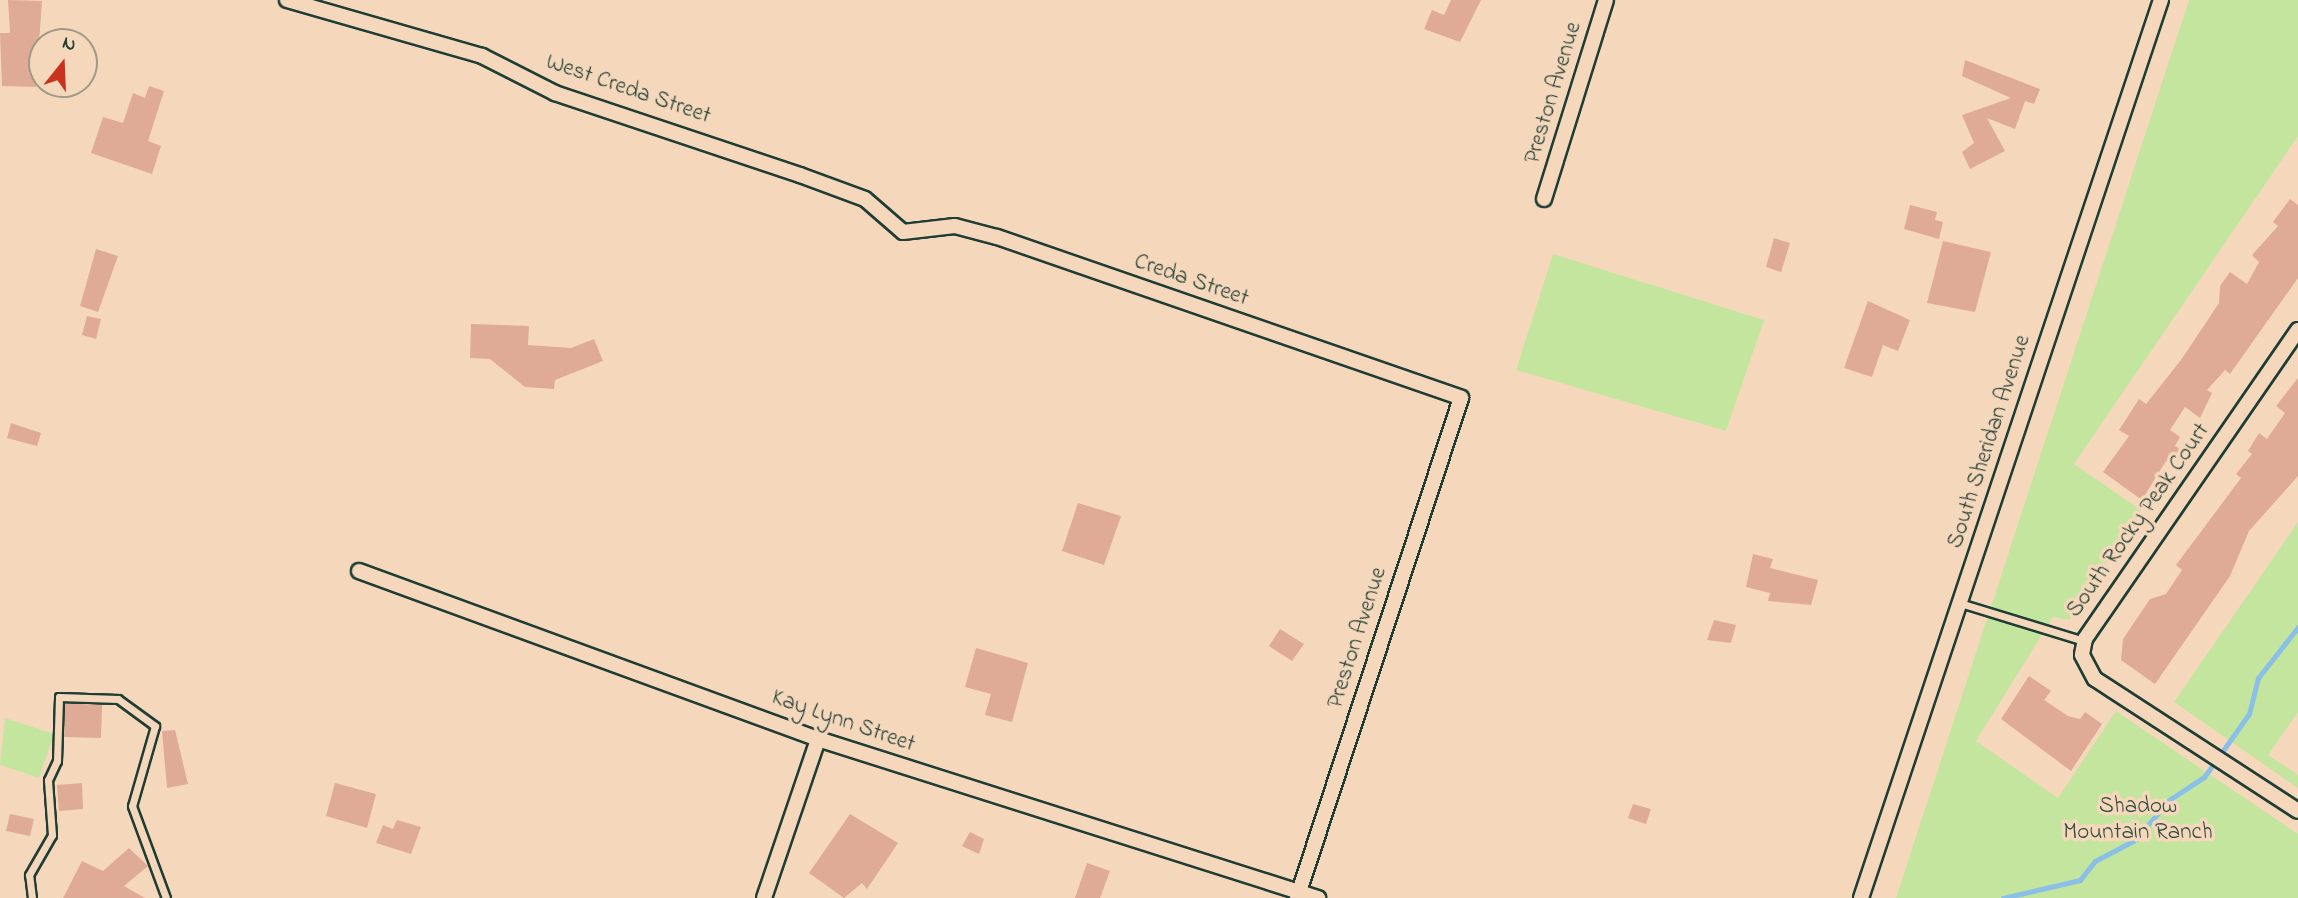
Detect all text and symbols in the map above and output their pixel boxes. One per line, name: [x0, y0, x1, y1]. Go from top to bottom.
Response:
street label: Preston Avenue: [1519, 19, 1589, 167]
north arrow: [28, 28, 98, 98]
text: N: [59, 30, 79, 59]
street label: West Creda Street: [542, 49, 714, 131]
street label: Creda Street: [1130, 249, 1252, 313]
street label: South Sheridan Avenue: [1942, 332, 2038, 552]
street label: South Rocky Peak Court: [2062, 419, 2216, 623]
street label: Preston Avenue: [1322, 564, 1394, 712]
street label: Kay Lynn Street: [768, 685, 918, 759]
park label: Shadow Mountain Ranch: [2063, 793, 2213, 847]

